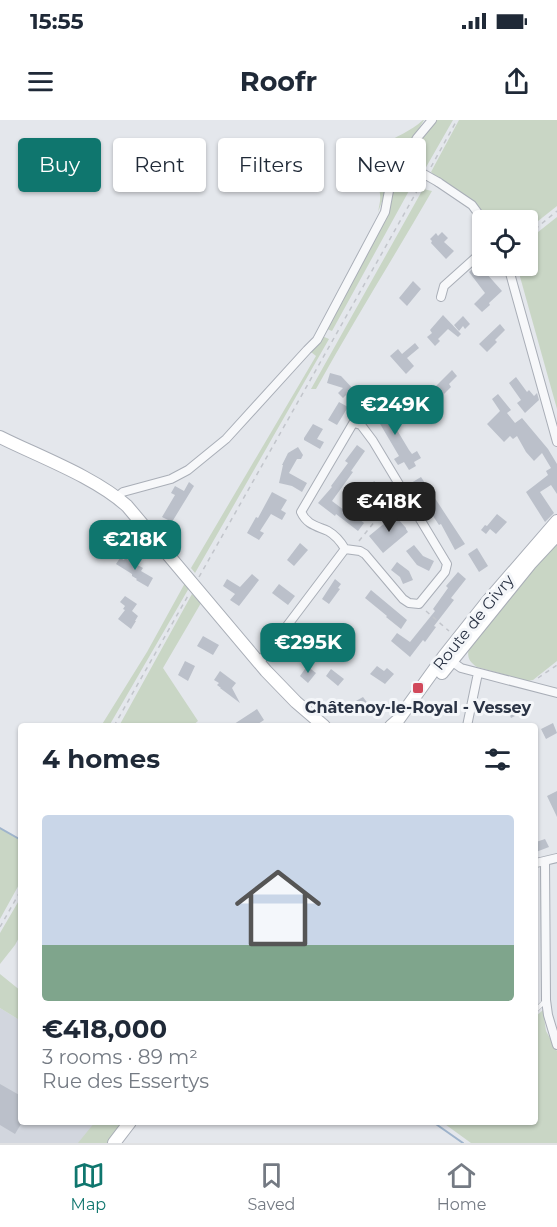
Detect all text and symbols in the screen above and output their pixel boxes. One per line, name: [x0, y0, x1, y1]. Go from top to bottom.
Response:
text: 15:55: [30, 8, 84, 35]
icon: menu: [24, 65, 57, 98]
text: Roofr: [240, 65, 317, 98]
icon: share: [500, 65, 533, 98]
chip: Buy: [18, 138, 101, 192]
chip: Rent: [113, 138, 206, 192]
chip: Filters: [218, 138, 324, 192]
chip: New: [336, 138, 426, 192]
map controls: [472, 210, 538, 276]
button: locate: [472, 210, 538, 276]
pin: €249K: [353, 385, 437, 436]
text: €249K: [361, 392, 430, 416]
pin: €418K: [347, 482, 431, 533]
text: €418K: [356, 489, 422, 513]
pin: €218K: [93, 520, 177, 571]
text: €218K: [103, 527, 167, 551]
street label: Route de Givry: [429, 570, 518, 674]
pin: €295K: [266, 623, 350, 674]
text: €295K: [274, 630, 342, 654]
marker: Châtenoy-le-Royal - Vessey: [411, 681, 425, 695]
place label: Châtenoy-le-Royal - Vessey: [305, 698, 532, 717]
text: 4 homes: [42, 743, 160, 775]
icon: filters: [481, 743, 514, 776]
icon: home: [224, 854, 332, 962]
text: €418,000: [42, 1013, 167, 1045]
text: 3 rooms · 89 m²: [42, 1045, 198, 1069]
text: Rue des Essertys: [42, 1069, 209, 1093]
tab: Map: [71, 1159, 106, 1214]
tab: Saved: [247, 1159, 295, 1214]
tab: Home: [437, 1159, 486, 1214]

